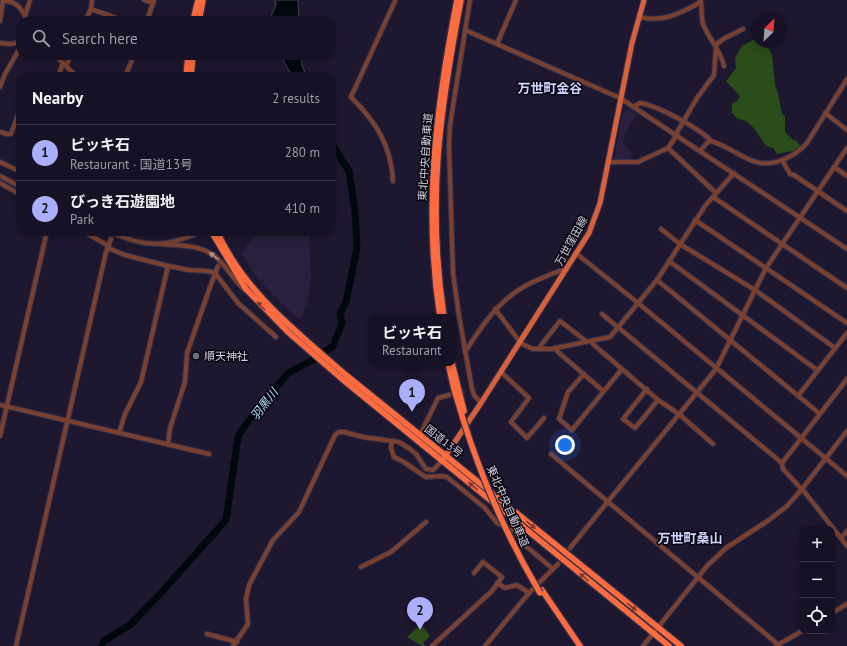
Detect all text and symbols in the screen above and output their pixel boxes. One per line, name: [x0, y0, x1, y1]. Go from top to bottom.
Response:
north arrow: [751, 12, 787, 48]
search box: [16, 16, 336, 60]
icon: search: [30, 27, 52, 49]
text: Search here: [62, 29, 138, 48]
district label: 万世町金谷: [517, 80, 583, 97]
text: Nearby: [32, 87, 83, 109]
text: 2 results: [272, 90, 320, 107]
street label: 東北中央自動車道: [415, 113, 435, 201]
text: ビッキ石: [70, 135, 130, 154]
text: 1: [41, 144, 49, 161]
text: 280 m: [285, 144, 320, 161]
text: Restaurant · 国道13号: [70, 156, 193, 173]
text: びっき石遊園地: [70, 192, 175, 211]
text: 2: [41, 200, 49, 217]
text: 410 m: [285, 200, 320, 217]
text: Park: [70, 211, 94, 228]
street label: 万世窪田線: [552, 214, 590, 268]
one-way arrow: [209, 252, 220, 261]
one-way arrow: [256, 301, 266, 311]
popup: [368, 314, 456, 366]
text: ビッキ石: [382, 323, 442, 342]
text: Restaurant: [382, 342, 441, 359]
place label: 順天神社: [204, 349, 248, 363]
marker: 順天神社: [191, 351, 201, 361]
pin: 1: [399, 379, 425, 412]
water label: 羽黒川: [247, 384, 282, 423]
street label: 国道13号: [422, 422, 466, 460]
your location: [555, 435, 575, 455]
street label: 東北中央自動車道: [484, 463, 532, 549]
one-way arrow: [468, 481, 478, 490]
one-way arrow: [526, 520, 536, 529]
map controls: [799, 526, 835, 634]
button: +: [799, 526, 835, 562]
district label: 万世町桑山: [657, 530, 723, 547]
button: −: [799, 562, 835, 598]
one-way arrow: [579, 573, 590, 582]
pin: 2: [407, 597, 433, 630]
button: locate: [799, 598, 835, 634]
one-way arrow: [626, 602, 637, 611]

